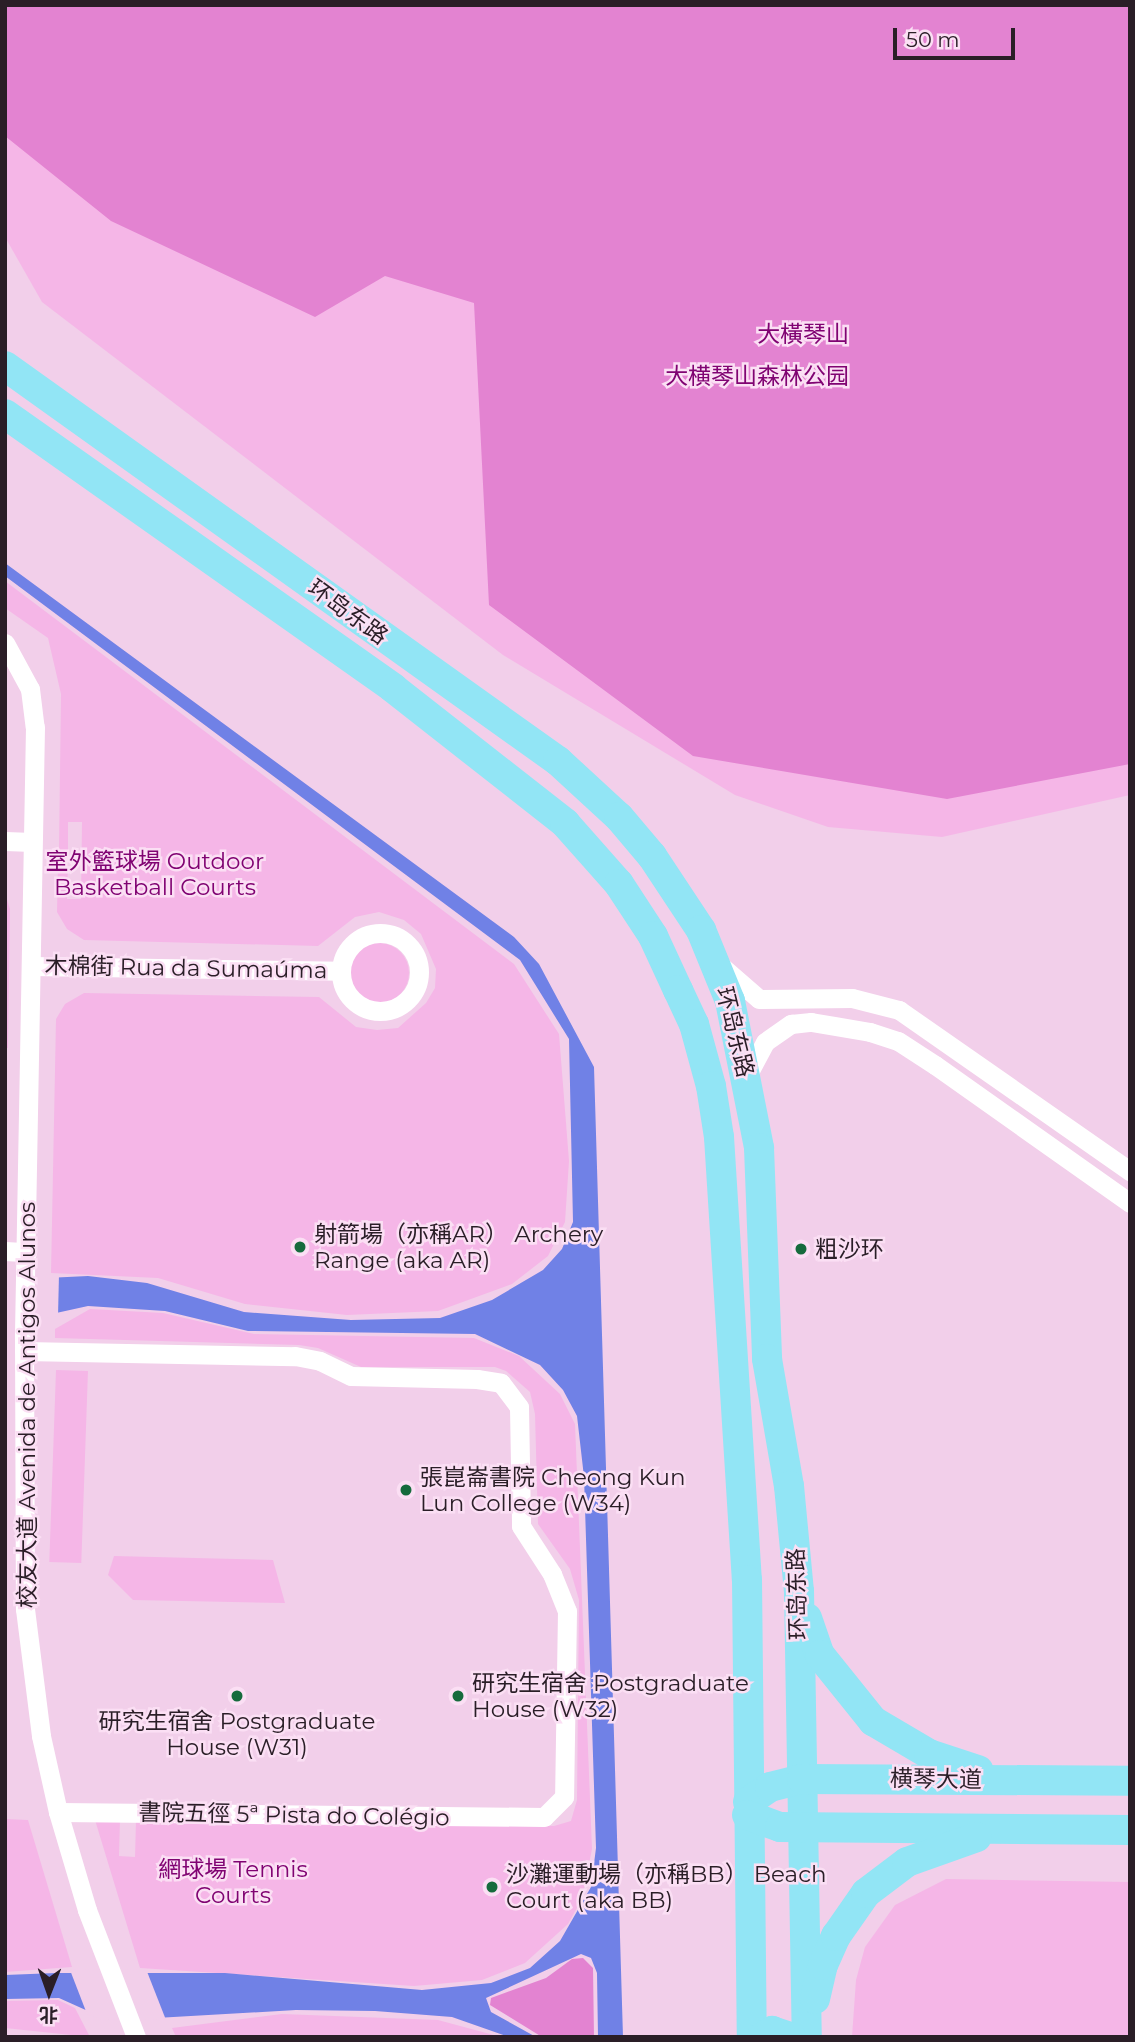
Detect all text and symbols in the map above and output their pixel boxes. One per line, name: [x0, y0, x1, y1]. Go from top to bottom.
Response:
scale bar: [897, 14, 1020, 58]
text: 50 m: [906, 27, 960, 52]
park label: 大橫琴山: [757, 320, 849, 348]
park label: 大横琴山森林公园: [665, 362, 849, 390]
street label: 环岛东路: [303, 574, 393, 650]
park label: 室外籃球場 Outdoor Basketball Courts: [46, 847, 264, 901]
street label: 木棉街 Rua da Sumaúma: [44, 952, 328, 984]
street label: 环岛东路: [710, 984, 760, 1080]
street label: 校友大道 Avenida de Antigos Alunos: [13, 1202, 41, 1608]
place label: 射箭場（亦稱AR） Archery Range (aka AR): [314, 1220, 603, 1274]
place label: 粗沙环: [815, 1235, 884, 1263]
marker: 射箭場（亦稱AR） Archery Range (aka AR): [292, 1239, 308, 1255]
marker: 粗沙环: [793, 1241, 809, 1257]
place label: 張崑崙書院 Cheong Kun Lun College (W34): [420, 1463, 685, 1517]
marker: 張崑崙書院 Cheong Kun Lun College (W34): [398, 1482, 414, 1498]
street label: 环岛东路: [782, 1548, 812, 1640]
place label: 研究生宿舍 Postgraduate House (W32): [472, 1669, 749, 1723]
marker: 研究生宿舍 Postgraduate House (W31): [229, 1688, 245, 1704]
marker: 研究生宿舍 Postgraduate House (W32): [450, 1688, 466, 1704]
place label: 研究生宿舍 Postgraduate House (W31): [99, 1707, 375, 1761]
street label: 横琴大道: [890, 1764, 982, 1794]
street label: 書院五徑 5ª Pista do Colégio: [138, 1798, 450, 1832]
park label: 網球場 Tennis Courts: [158, 1855, 308, 1909]
place label: 沙灘運動場（亦稱BB） Beach Court (aka BB): [506, 1860, 826, 1914]
marker: 沙灘運動場（亦稱BB） Beach Court (aka BB): [484, 1879, 500, 1895]
north arrow: [14, 1958, 84, 2028]
text: 北: [39, 2003, 58, 2026]

